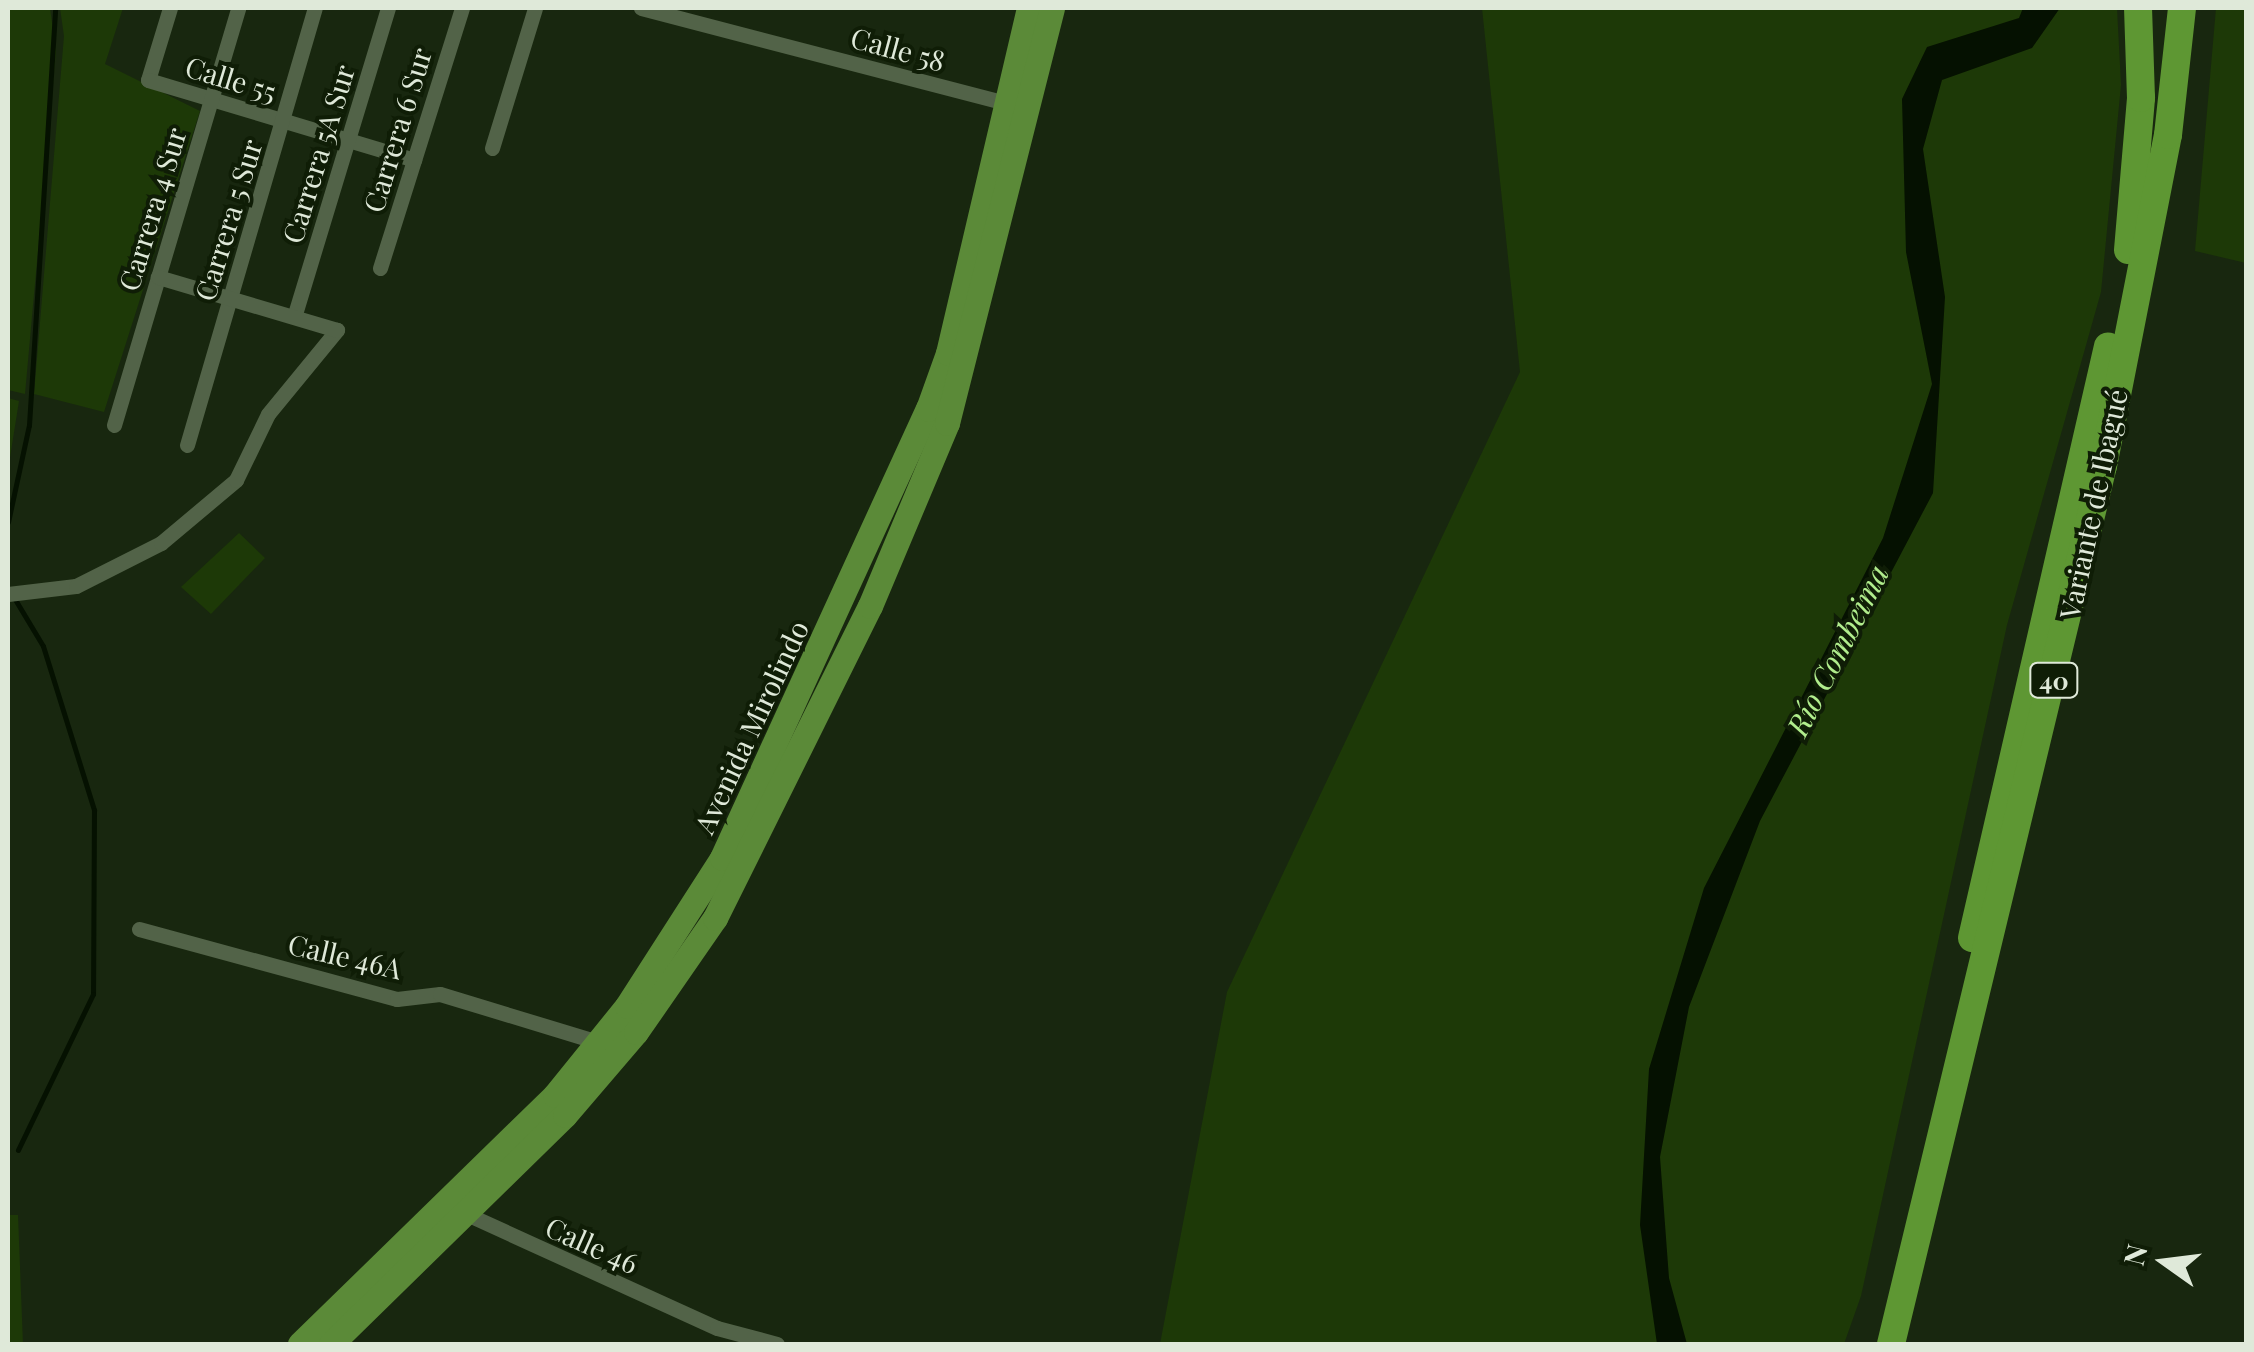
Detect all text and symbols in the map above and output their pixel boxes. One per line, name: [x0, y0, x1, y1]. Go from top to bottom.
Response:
street label: Calle 58: [847, 20, 949, 78]
street label: Carrera 6 Sur: [356, 44, 438, 216]
street label: Calle 55: [181, 49, 281, 109]
street label: Carrera 5A Sur: [275, 61, 361, 247]
street label: Carrera 4 Sur: [111, 123, 193, 295]
street label: Carrera 5 Sur: [187, 135, 269, 305]
street label: Variante de Ibagué: [2052, 386, 2134, 622]
water label: Río Combeima: [1778, 558, 1896, 742]
street label: Avenida Mirolindo: [687, 615, 815, 839]
road number: 40: [2029, 660, 2079, 700]
street label: Calle 46A: [285, 927, 405, 985]
street label: Calle 46: [540, 1210, 644, 1280]
north arrow: [2114, 1212, 2214, 1312]
text: N: [2114, 1240, 2155, 1269]

